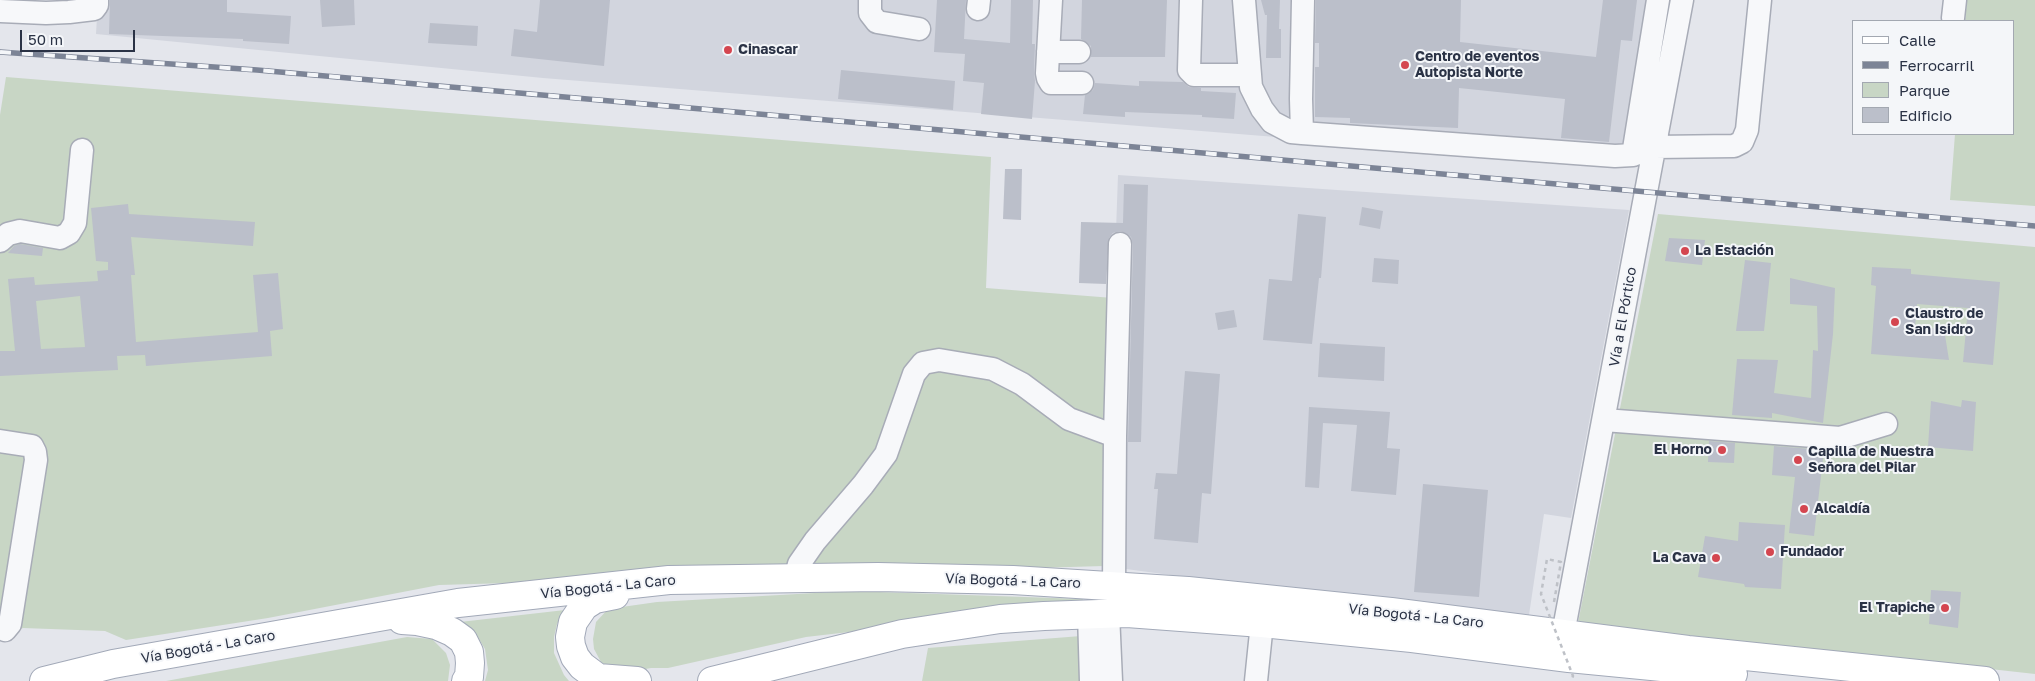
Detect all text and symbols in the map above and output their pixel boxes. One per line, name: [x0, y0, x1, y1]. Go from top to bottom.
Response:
scale bar: [22, 20, 138, 52]
legend: [1852, 20, 2015, 135]
text: 50 m: [28, 30, 63, 48]
text: Calle: [1899, 31, 1936, 49]
place label: Cinascar: [738, 42, 798, 58]
marker: Cinascar: [722, 44, 734, 56]
place label: Centro de eventos Autopista Norte: [1415, 49, 1539, 82]
text: Ferrocarril: [1899, 56, 1974, 74]
marker: Centro de eventos Autopista Norte: [1399, 59, 1411, 71]
text: Parque: [1899, 81, 1950, 99]
text: Edificio: [1899, 106, 1952, 124]
place label: La Estación: [1695, 243, 1774, 259]
marker: La Estación: [1679, 245, 1691, 257]
street label: Vía a El Pórtico: [1606, 266, 1640, 368]
place label: Claustro de San Isidro: [1905, 306, 1983, 338]
marker: Claustro de San Isidro: [1889, 316, 1901, 328]
place label: El Horno: [1654, 442, 1712, 458]
marker: El Horno: [1716, 444, 1728, 456]
place label: Capilla de Nuestra Señora del Pilar: [1808, 444, 1934, 477]
marker: Capilla de Nuestra Señora del Pilar: [1792, 454, 1804, 466]
place label: Alcaldía: [1814, 501, 1870, 517]
marker: Alcaldía: [1798, 503, 1810, 515]
place label: Fundador: [1780, 544, 1844, 560]
marker: Fundador: [1764, 546, 1776, 558]
place label: La Cava: [1652, 550, 1706, 566]
marker: La Cava: [1710, 552, 1722, 564]
street label: Vía Bogotá - La Caro: [945, 570, 1081, 592]
street label: Vía Bogotá - La Caro: [540, 572, 676, 602]
place label: El Trapiche: [1859, 600, 1935, 616]
street label: Vía Bogotá - La Caro: [1348, 601, 1484, 631]
marker: El Trapiche: [1939, 602, 1951, 614]
street label: Vía Bogotá - La Caro: [140, 627, 276, 667]

